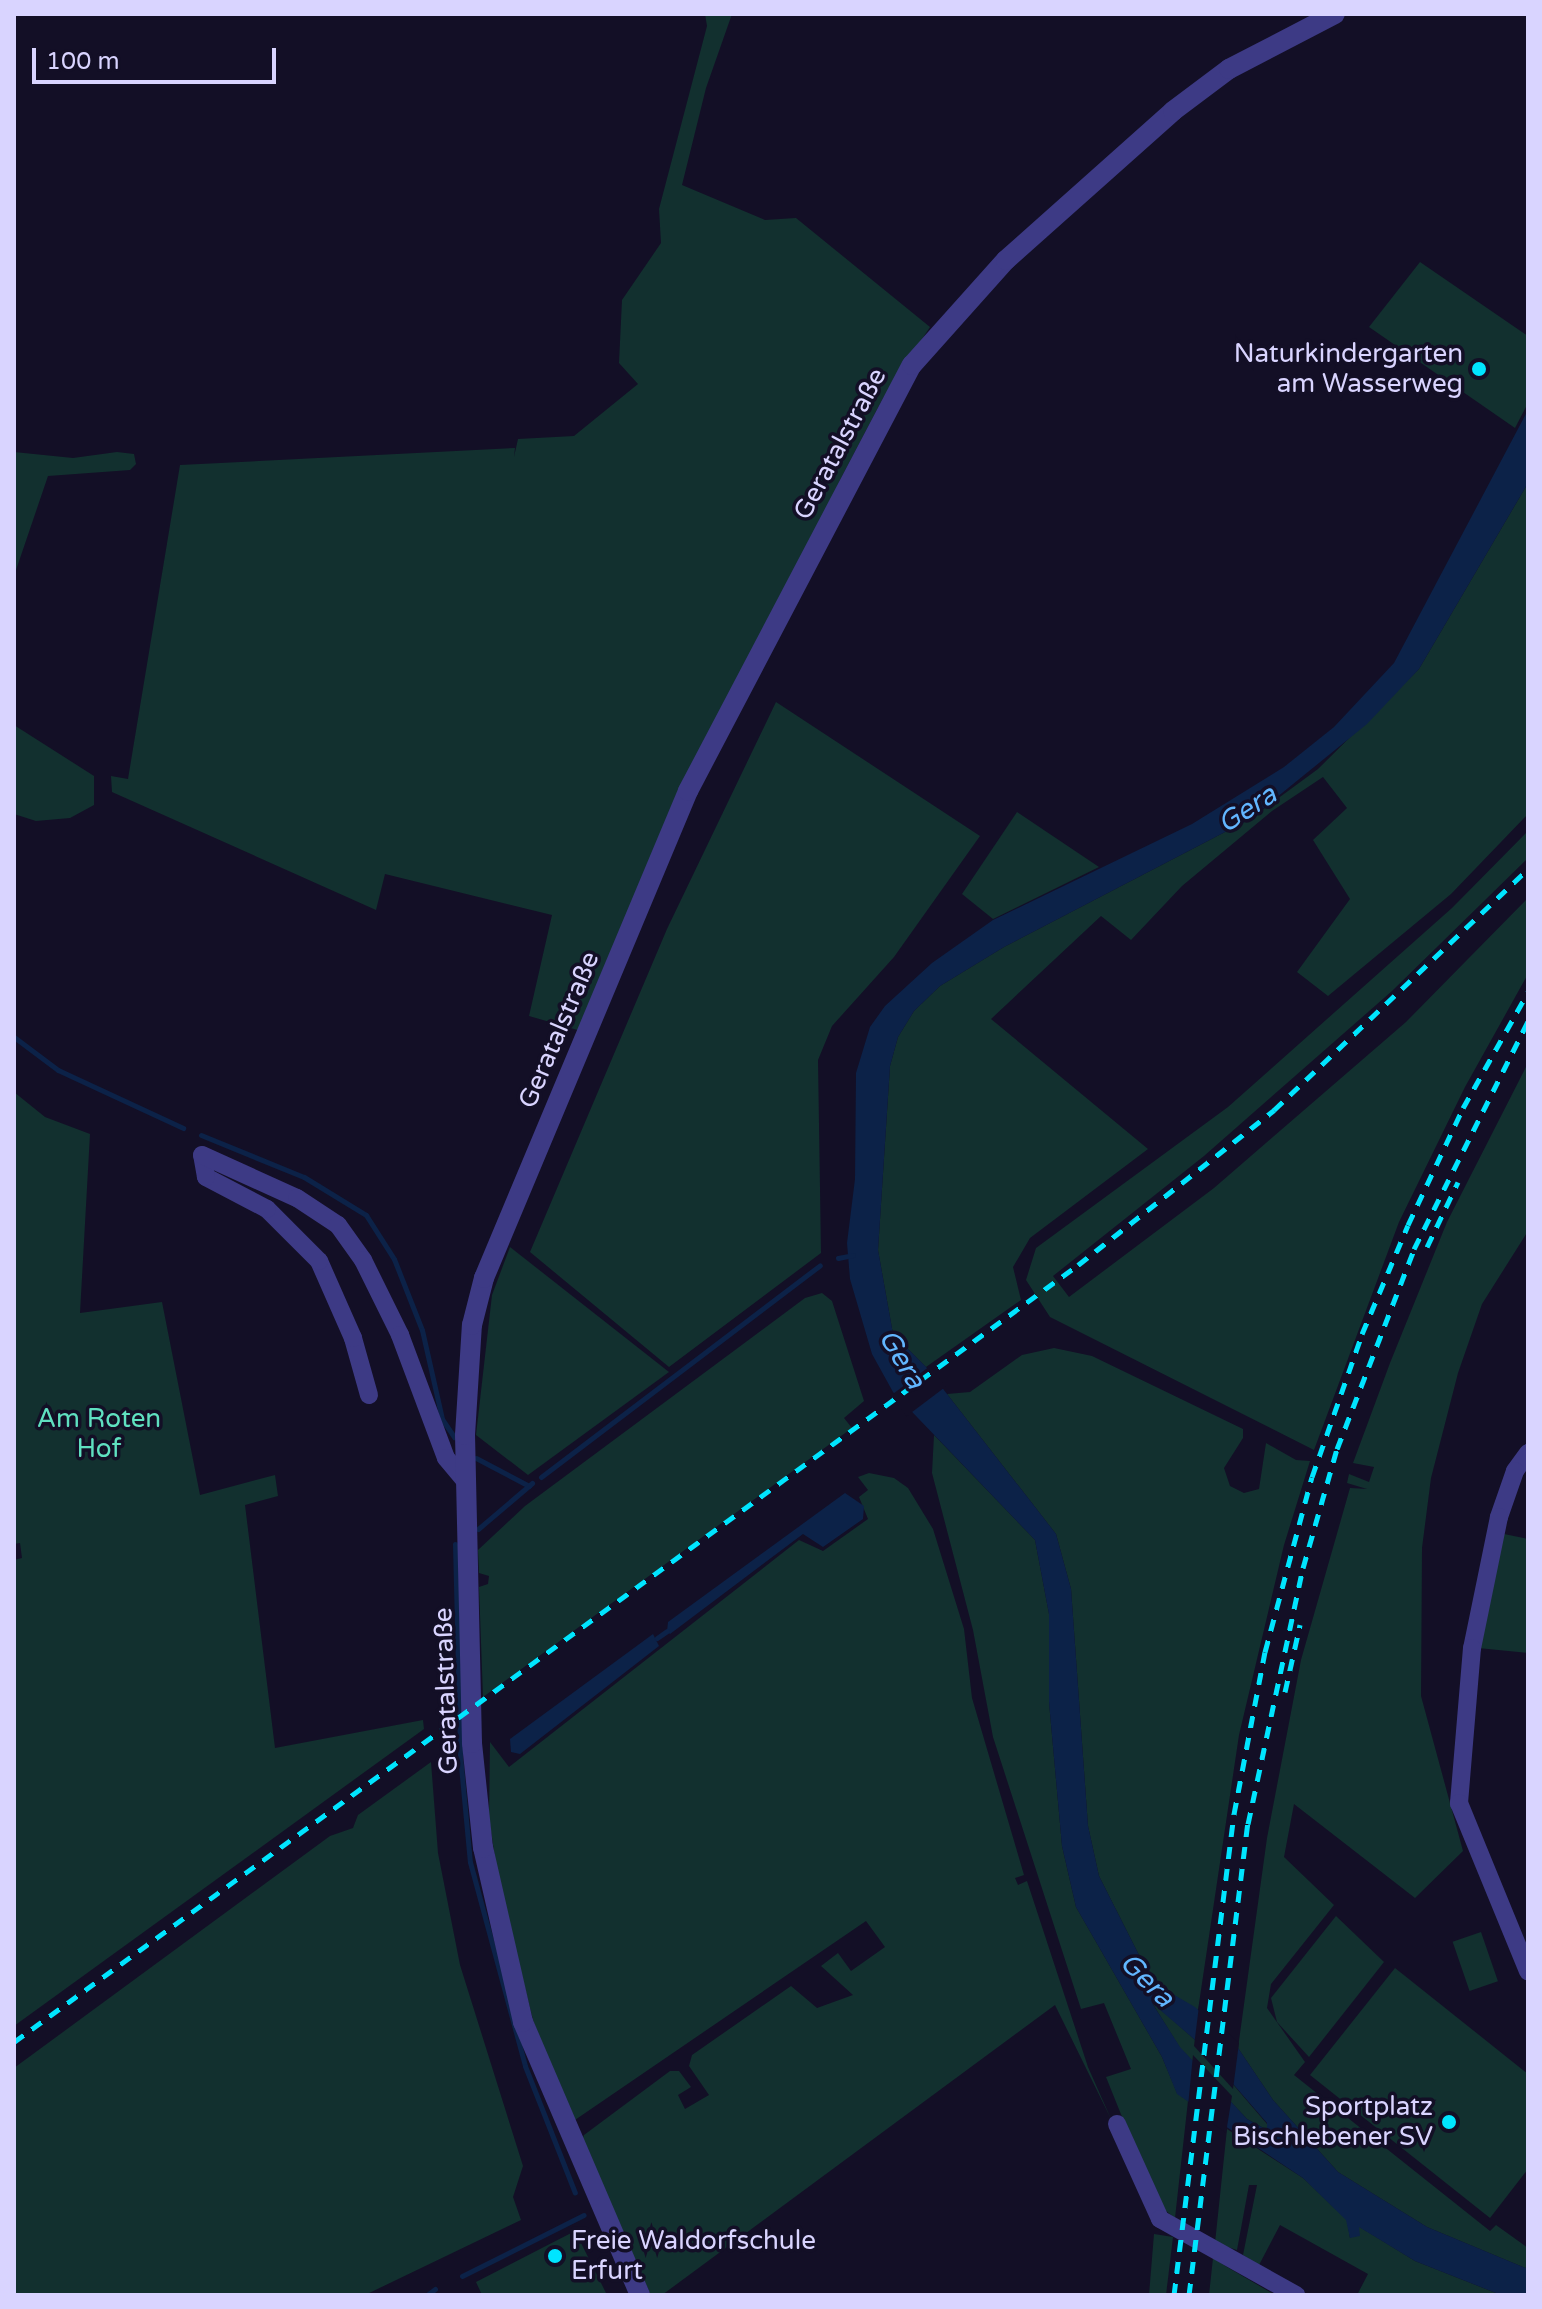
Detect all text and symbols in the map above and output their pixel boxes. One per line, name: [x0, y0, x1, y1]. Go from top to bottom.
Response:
scale bar: [36, 32, 280, 82]
text: 100 m: [46, 47, 120, 76]
place label: Naturkindergarten am Wasserweg: [1234, 338, 1463, 400]
marker: Naturkindergarten am Wasserweg: [1470, 360, 1488, 378]
street label: Geratalstraße: [787, 363, 893, 525]
water label: Gera: [1211, 778, 1283, 840]
street label: Geratalstraße: [512, 947, 606, 1113]
water label: Gera: [871, 1323, 933, 1395]
park label: Am Roten Hof: [37, 1403, 161, 1464]
street label: Geratalstraße: [427, 1607, 465, 1775]
water label: Gera: [1113, 1946, 1181, 2014]
place label: Sportplatz Bischlebener SV: [1233, 2091, 1433, 2152]
marker: Sportplatz Bischlebener SV: [1440, 2113, 1458, 2131]
place label: Freie Waldorfschule Erfurt: [571, 2225, 816, 2286]
marker: Freie Waldorfschule Erfurt: [546, 2247, 564, 2265]

